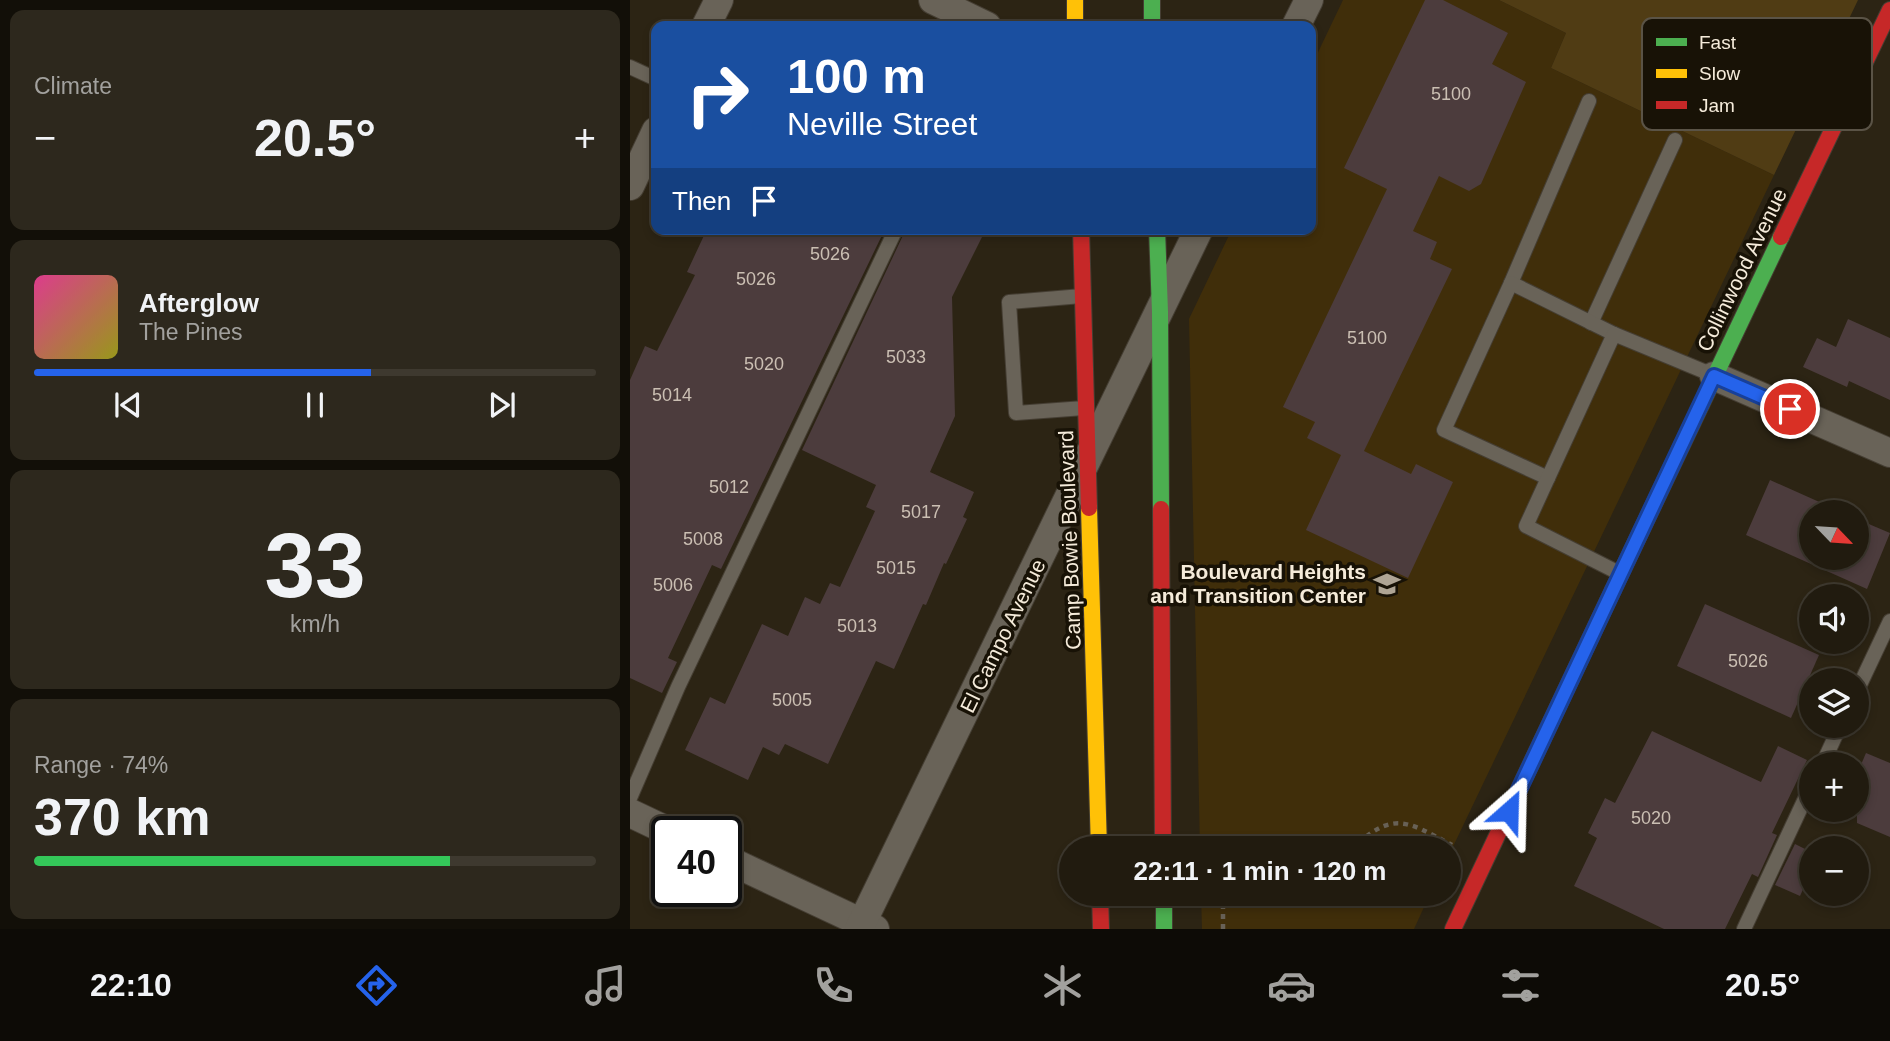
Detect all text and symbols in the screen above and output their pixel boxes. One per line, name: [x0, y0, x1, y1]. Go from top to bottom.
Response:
legend: [1642, 18, 1872, 130]
text: Fast: [1699, 32, 1737, 53]
icon: right: [672, 49, 763, 140]
text: 100 m: [787, 49, 926, 103]
text: Slow: [1699, 63, 1740, 84]
text: Climate: [34, 73, 112, 99]
house number: 5100: [1431, 84, 1471, 104]
text: Jam: [1699, 95, 1735, 116]
text: Neville Street: [787, 106, 977, 142]
text: 20.5°: [254, 109, 376, 167]
text: −: [34, 117, 56, 159]
text: +: [574, 117, 596, 159]
icon: arrive: [745, 182, 783, 220]
street label: Collinwood Avenue: [1692, 185, 1791, 355]
text: Then: [672, 186, 731, 216]
house number: 5026: [810, 244, 850, 264]
house number: 5026: [736, 269, 776, 289]
text: Afterglow: [139, 288, 259, 318]
text: The Pines: [139, 319, 243, 345]
house number: 5100: [1347, 328, 1387, 348]
house number: 5033: [886, 347, 926, 367]
house number: 5020: [744, 354, 784, 374]
pin: [1760, 379, 1820, 439]
house number: 5014: [652, 385, 692, 405]
icon: previous: [109, 386, 147, 424]
icon: pause: [296, 386, 334, 424]
icon: next: [483, 386, 521, 424]
icon: arrive: [1771, 390, 1809, 428]
street label: Camp Bowie Boulevard: [1054, 430, 1085, 650]
house number: 5012: [709, 477, 749, 497]
north arrow: [1799, 500, 1869, 570]
map controls: [1799, 500, 1869, 906]
house number: 5017: [901, 502, 941, 522]
text: 33: [264, 515, 366, 616]
house number: 5008: [683, 529, 723, 549]
street label: El Campo Avenue: [955, 555, 1050, 716]
house number: 5015: [876, 558, 916, 578]
place label: Boulevard Heights and Transition Center: [1150, 560, 1366, 607]
school or university icon: Boulevard Heights and Transition Center: [1372, 569, 1402, 599]
house number: 5006: [653, 575, 693, 595]
button: sound: [1799, 584, 1869, 654]
text: km/h: [290, 611, 340, 637]
house number: 5013: [837, 616, 877, 636]
house number: 5026: [1728, 651, 1768, 671]
button: layers: [1799, 668, 1869, 738]
house number: 5005: [772, 690, 812, 710]
text: Range · 74%: [34, 752, 168, 778]
button: +: [1799, 752, 1869, 822]
position arrow: [1472, 774, 1546, 848]
text: 370 km: [34, 788, 210, 846]
house number: 5020: [1631, 808, 1671, 828]
speed limit sign: 40: [651, 816, 742, 907]
button: −: [1799, 836, 1869, 906]
text: 22:11 · 1 min · 120 m: [1134, 856, 1386, 886]
icon: directions: [352, 961, 401, 1010]
icon: music: [581, 961, 630, 1010]
icon: phone: [809, 961, 858, 1010]
icon: climate: [1038, 961, 1087, 1010]
icon: car: [1267, 961, 1316, 1010]
icon: filters: [1496, 961, 1545, 1010]
text: 22:10: [90, 967, 172, 1003]
text: 20.5°: [1725, 967, 1800, 1003]

